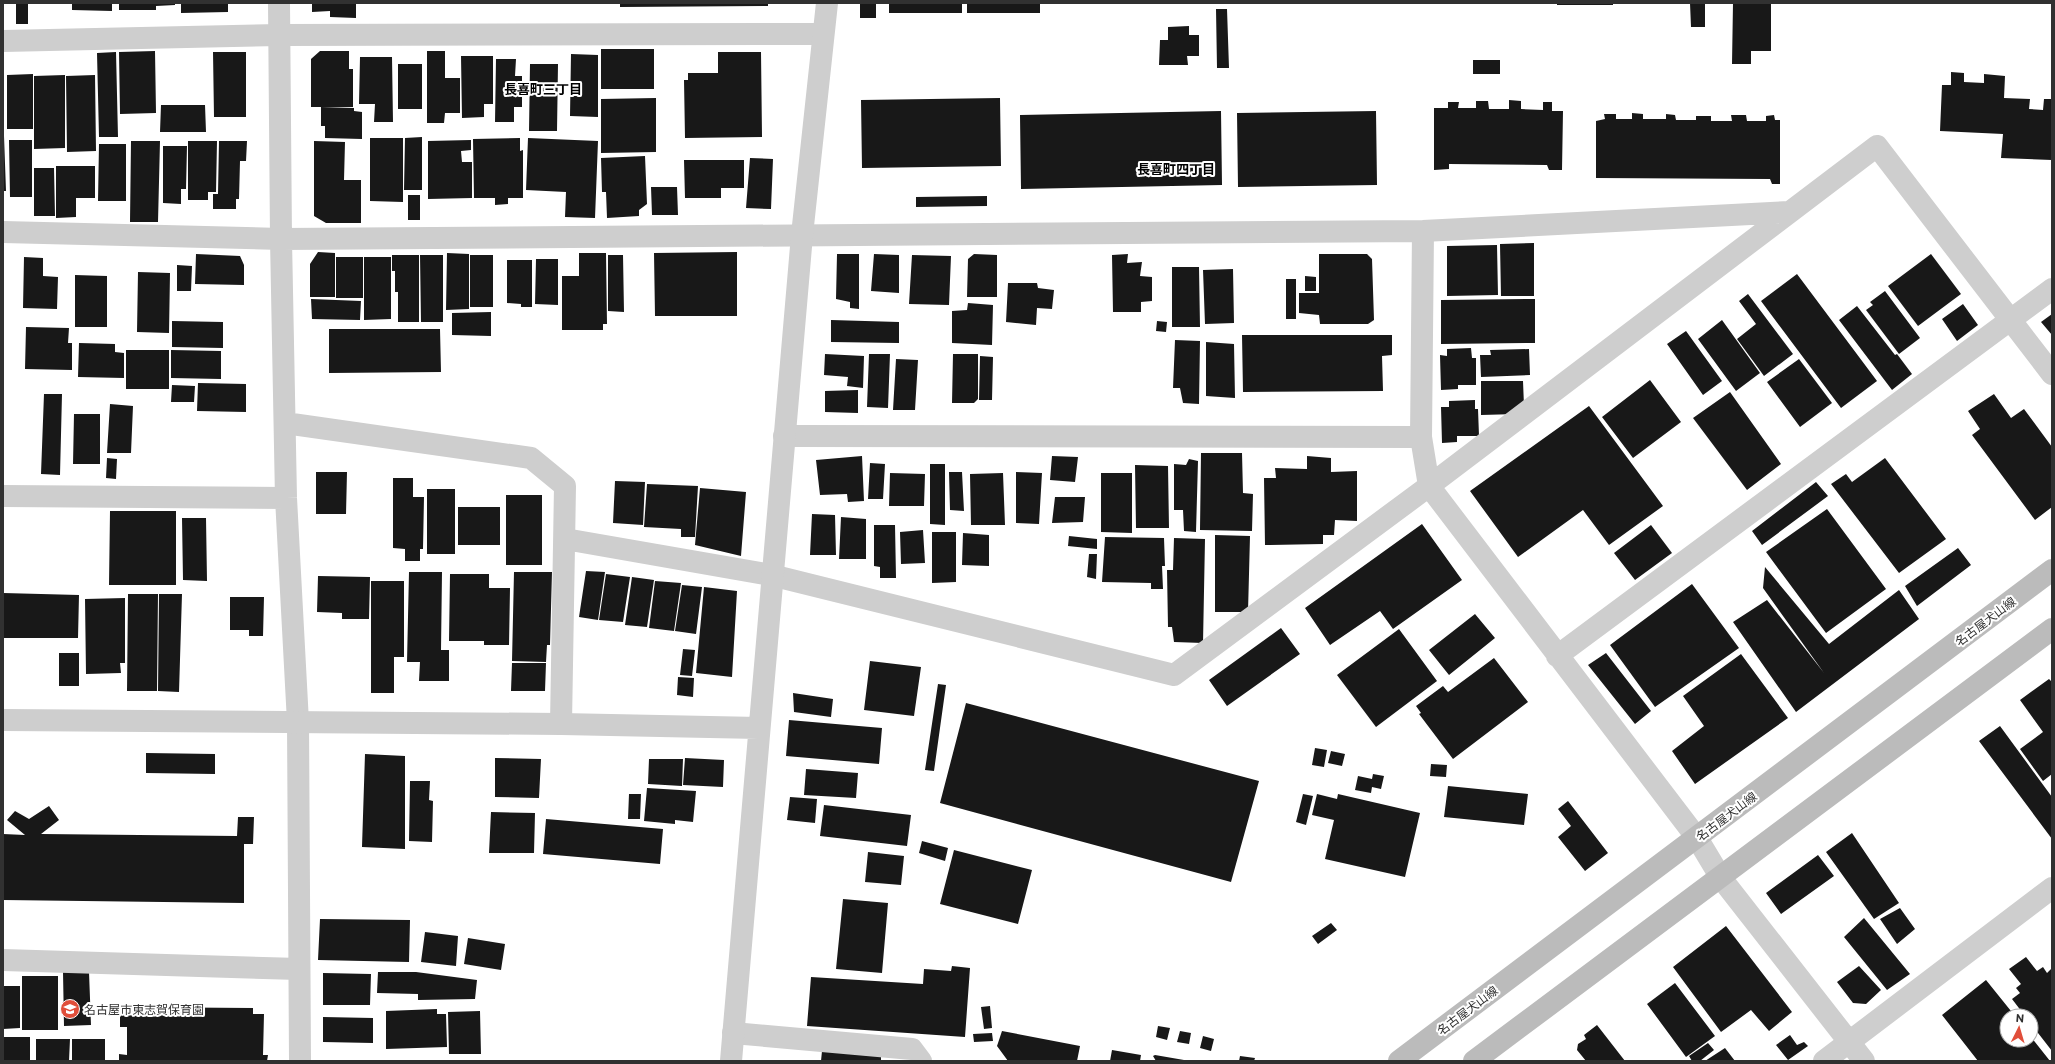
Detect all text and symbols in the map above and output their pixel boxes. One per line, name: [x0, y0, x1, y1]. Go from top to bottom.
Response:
district label: 長喜町三丁目: [504, 81, 582, 97]
district label: 長喜町四丁目: [1137, 161, 1215, 177]
street label: 名古屋犬山線: [1952, 594, 2018, 648]
street label: 名古屋犬山線: [1693, 789, 1759, 843]
street label: 名古屋犬山線: [1434, 983, 1500, 1037]
school or university icon: 名古屋市東志賀保育園: [59, 998, 81, 1020]
place label: 名古屋市東志賀保育園: [84, 1002, 204, 1016]
north arrow: [1999, 1008, 2039, 1048]
text: N: [2015, 1011, 2025, 1024]

